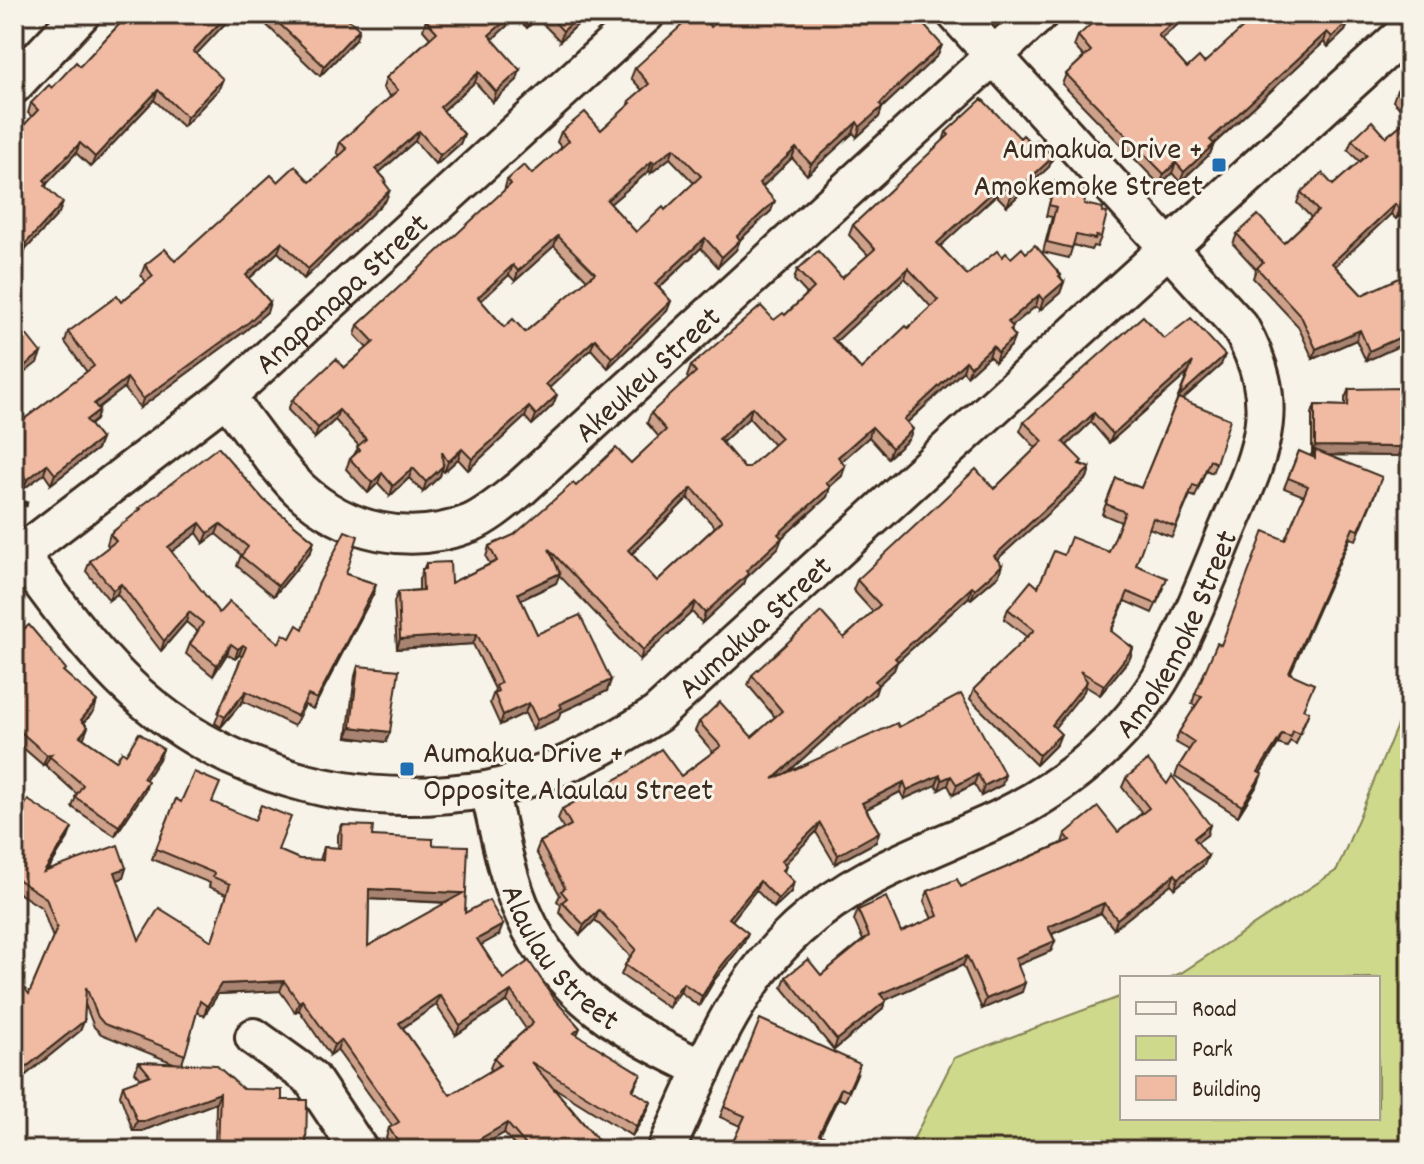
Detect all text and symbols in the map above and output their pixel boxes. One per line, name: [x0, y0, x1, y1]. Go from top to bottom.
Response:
place label: Aumakua Drive + Amokemoke Street: [974, 129, 1203, 212]
marker: Aumakua Drive + Amokemoke Street: [1210, 156, 1228, 174]
street label: Anapanapa Street: [247, 204, 442, 388]
street label: Akeukeu Street: [566, 298, 734, 456]
street label: Amokemoke Street: [1106, 524, 1253, 751]
street label: Aumakua Street: [669, 547, 845, 712]
place label: Aumakua Drive + Opposite Alaulau Street: [423, 733, 713, 816]
marker: Aumakua Drive + Opposite Alaulau Street: [398, 760, 416, 778]
street label: Alaulau Street: [486, 879, 627, 1045]
legend: [1120, 976, 1380, 1120]
text: Road: [1192, 994, 1237, 1028]
text: Park: [1192, 1034, 1233, 1068]
text: Building: [1192, 1074, 1261, 1108]

